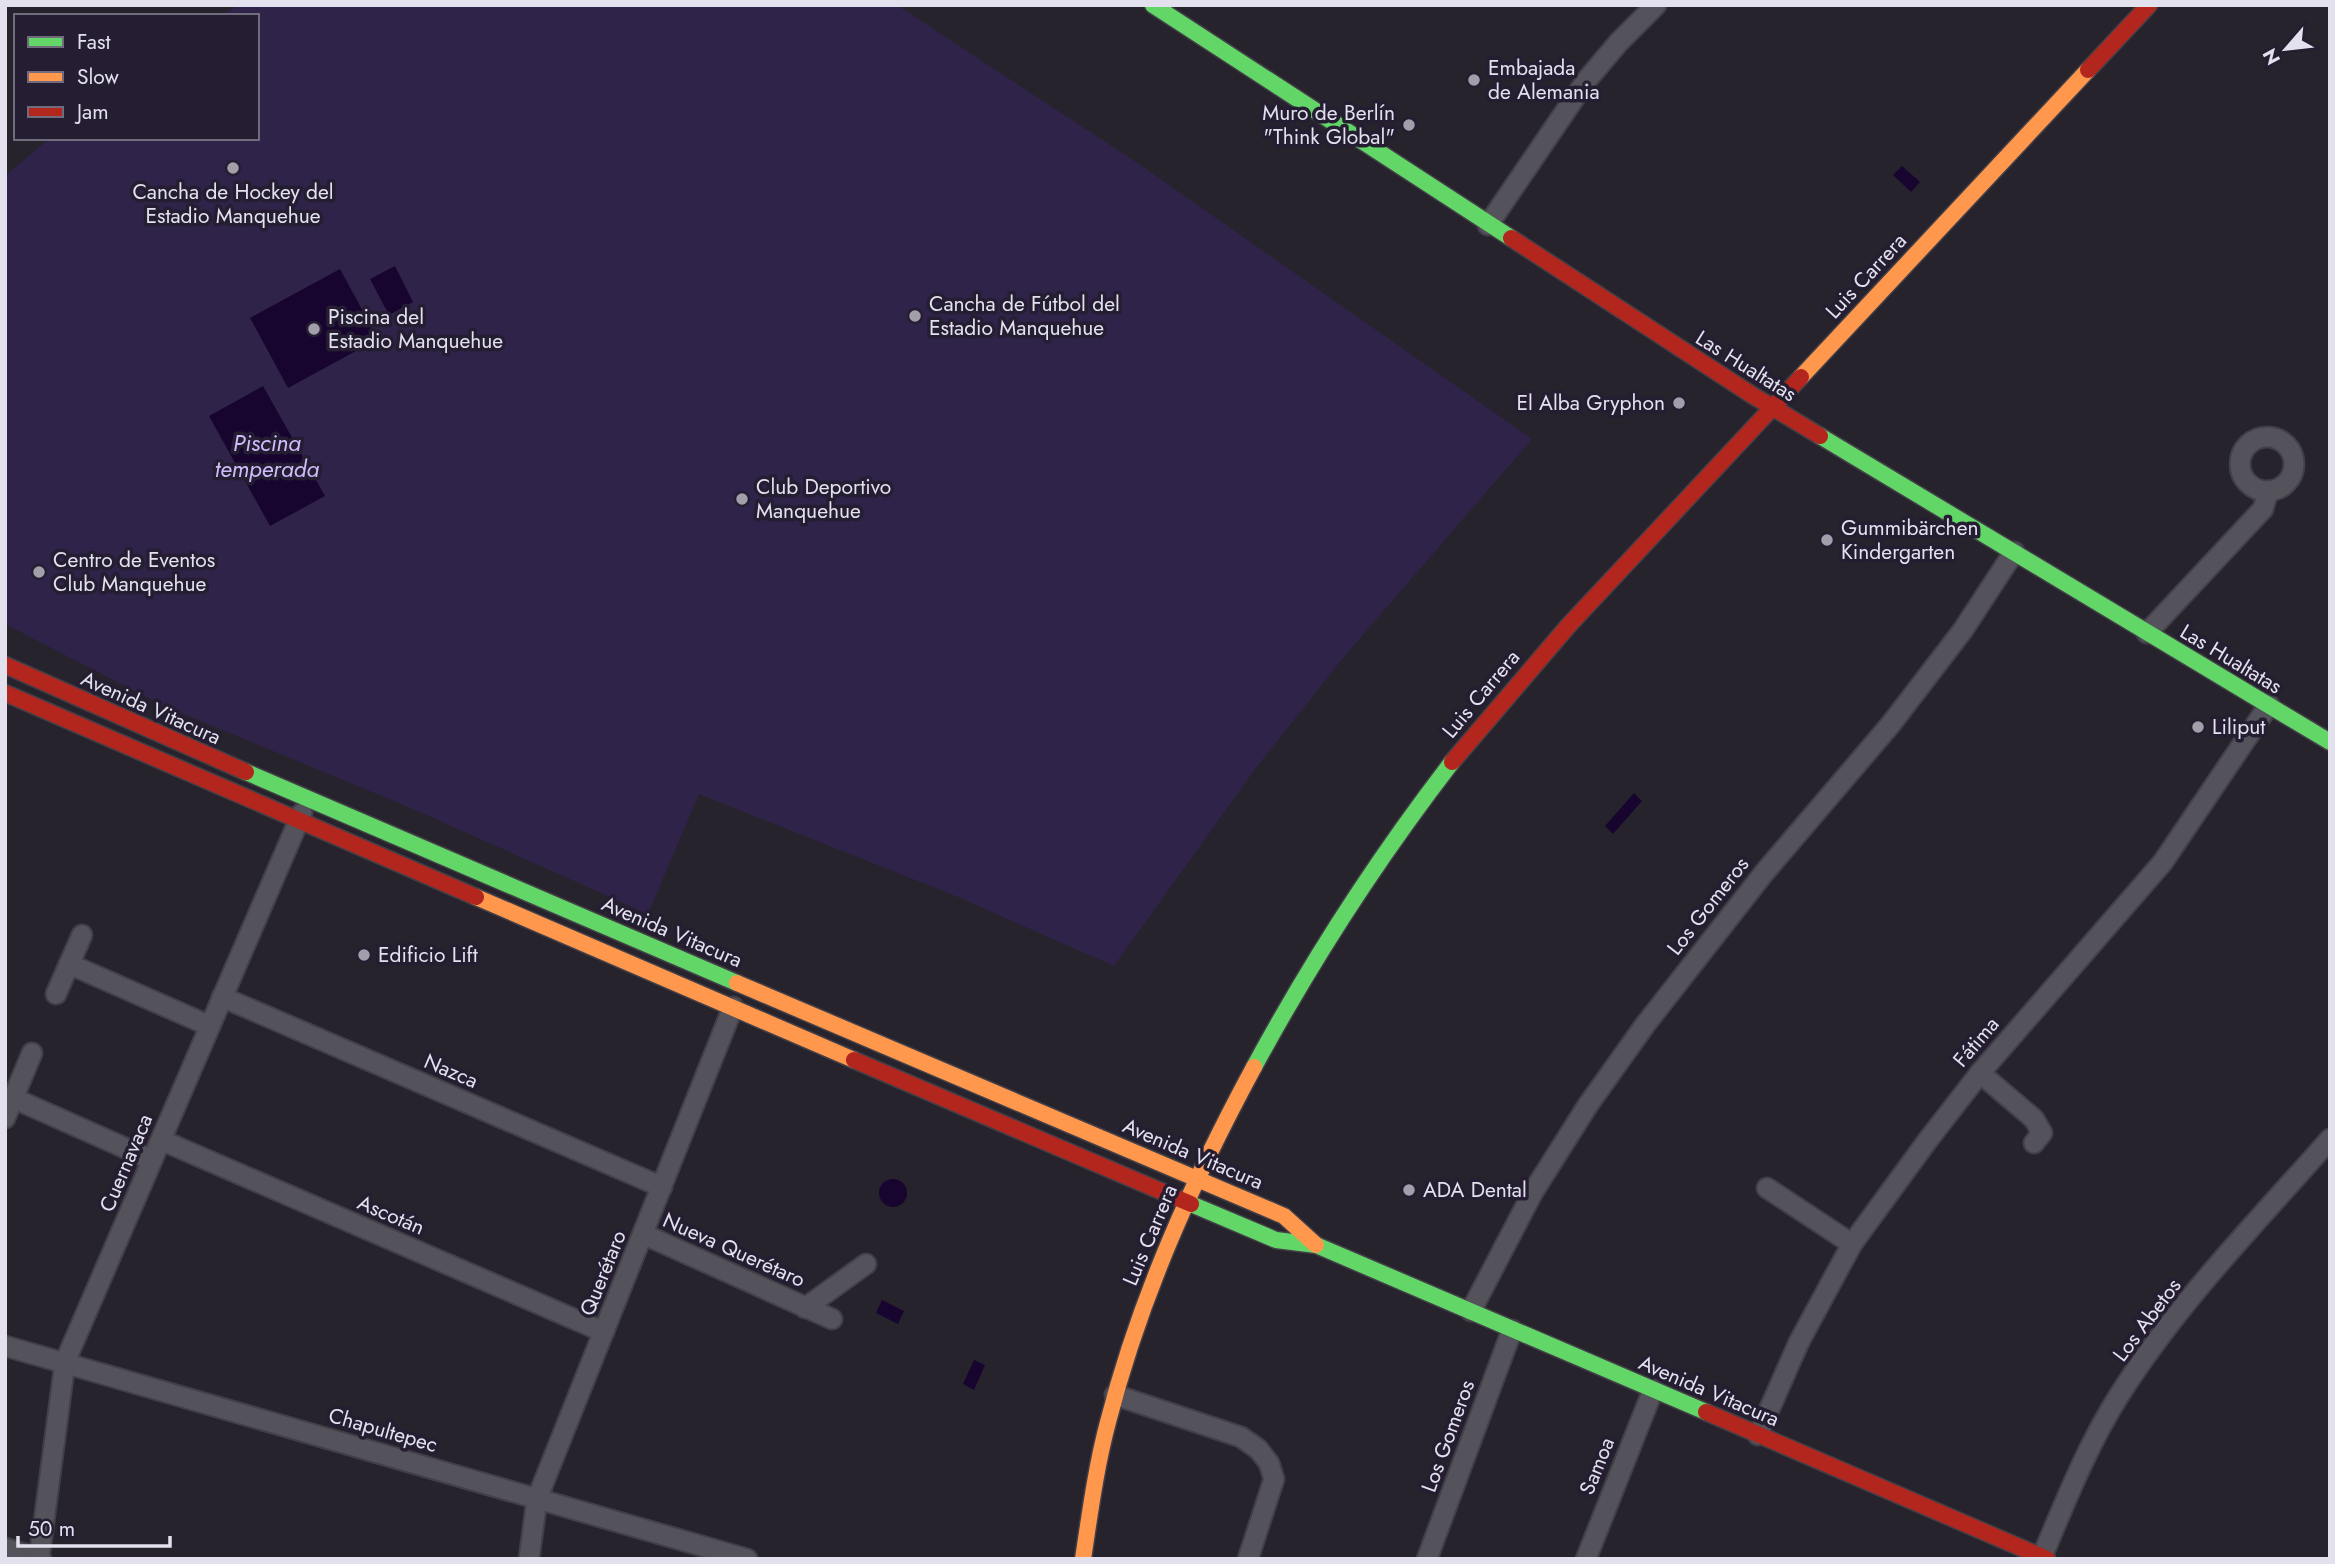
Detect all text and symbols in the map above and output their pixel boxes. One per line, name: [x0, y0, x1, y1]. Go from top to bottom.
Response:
legend: [14, 14, 259, 140]
north arrow: [2251, 14, 2321, 84]
text: Fast: [77, 27, 110, 57]
text: N: [2256, 44, 2287, 70]
place label: Embajada de Alemania: [1488, 53, 1600, 107]
text: Slow: [77, 62, 119, 92]
marker: Embajada de Alemania: [1466, 72, 1482, 88]
text: Jam: [74, 97, 109, 127]
place label: Muro de Berlín "Think Global": [1262, 98, 1395, 152]
marker: Muro de Berlín "Think Global": [1401, 117, 1417, 133]
marker: Cancha de Hockey del Estadio Manquehue: [225, 160, 241, 176]
place label: Cancha de Hockey del Estadio Manquehue: [132, 177, 334, 231]
street label: Luis Carrera: [1819, 227, 1913, 325]
place label: Cancha de Fútbol del Estadio Manquehue: [929, 289, 1120, 343]
place label: Piscina del Estadio Manquehue: [328, 302, 503, 356]
marker: Cancha de Fútbol del Estadio Manquehue: [907, 308, 923, 324]
marker: Piscina del Estadio Manquehue: [306, 321, 322, 337]
street label: Las Hualtatas: [1690, 323, 1802, 409]
place label: El Alba Gryphon: [1516, 388, 1665, 418]
marker: El Alba Gryphon: [1671, 395, 1687, 411]
water label: Piscina temperada: [215, 426, 319, 486]
place label: Club Deportivo Manquehue: [756, 472, 891, 526]
marker: Club Deportivo Manquehue: [734, 491, 750, 507]
place label: Gummibärchen Kindergarten: [1841, 513, 1978, 567]
marker: Gummibärchen Kindergarten: [1819, 532, 1835, 548]
place label: Centro de Eventos Club Manquehue: [53, 545, 215, 599]
marker: Centro de Eventos Club Manquehue: [31, 564, 47, 580]
street label: Las Hualtatas: [2174, 617, 2288, 701]
street label: Luis Carrera: [1435, 643, 1527, 745]
street label: Avenida Vitacura: [76, 664, 226, 752]
place label: Liliput: [2212, 712, 2265, 742]
marker: Liliput: [2190, 719, 2206, 735]
street label: Los Gomeros: [1660, 850, 1756, 962]
street label: Avenida Vitacura: [597, 889, 747, 975]
place label: Edificio Lift: [378, 940, 478, 970]
marker: Edificio Lift: [356, 947, 372, 963]
street label: Fátima: [1946, 1010, 2006, 1074]
street label: Nazca: [419, 1046, 483, 1096]
street label: Cuernavaca: [92, 1109, 160, 1217]
street label: Avenida Vitacura: [1118, 1111, 1268, 1197]
place label: ADA Dental: [1423, 1175, 1527, 1205]
street label: Luis Carrera: [1115, 1180, 1185, 1290]
marker: ADA Dental: [1401, 1182, 1417, 1198]
street label: Ascotán: [353, 1188, 429, 1242]
street label: Nueva Querétaro: [658, 1205, 810, 1295]
street label: Querétaro: [572, 1226, 634, 1320]
street label: Los Abetos: [2106, 1272, 2188, 1368]
street label: Avenida Vitacura: [1634, 1348, 1784, 1434]
street label: Los Gomeros: [1414, 1376, 1482, 1496]
street label: Chapultepec: [325, 1400, 441, 1460]
street label: Samoa: [1572, 1433, 1622, 1499]
scale bar: [18, 1504, 170, 1548]
text: 50 m: [28, 1514, 75, 1544]

